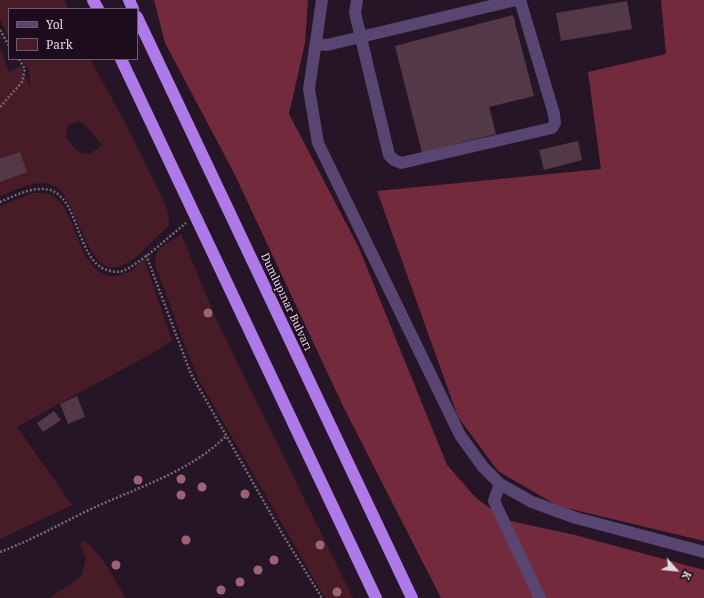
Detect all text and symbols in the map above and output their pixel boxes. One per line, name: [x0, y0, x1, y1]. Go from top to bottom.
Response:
legend: [8, 8, 138, 60]
text: Yol: [46, 16, 63, 33]
text: Park: [46, 36, 73, 53]
street label: Dumlupınar Bulvarı: [258, 251, 314, 353]
north arrow: [656, 550, 696, 590]
text: K: [679, 569, 696, 583]

